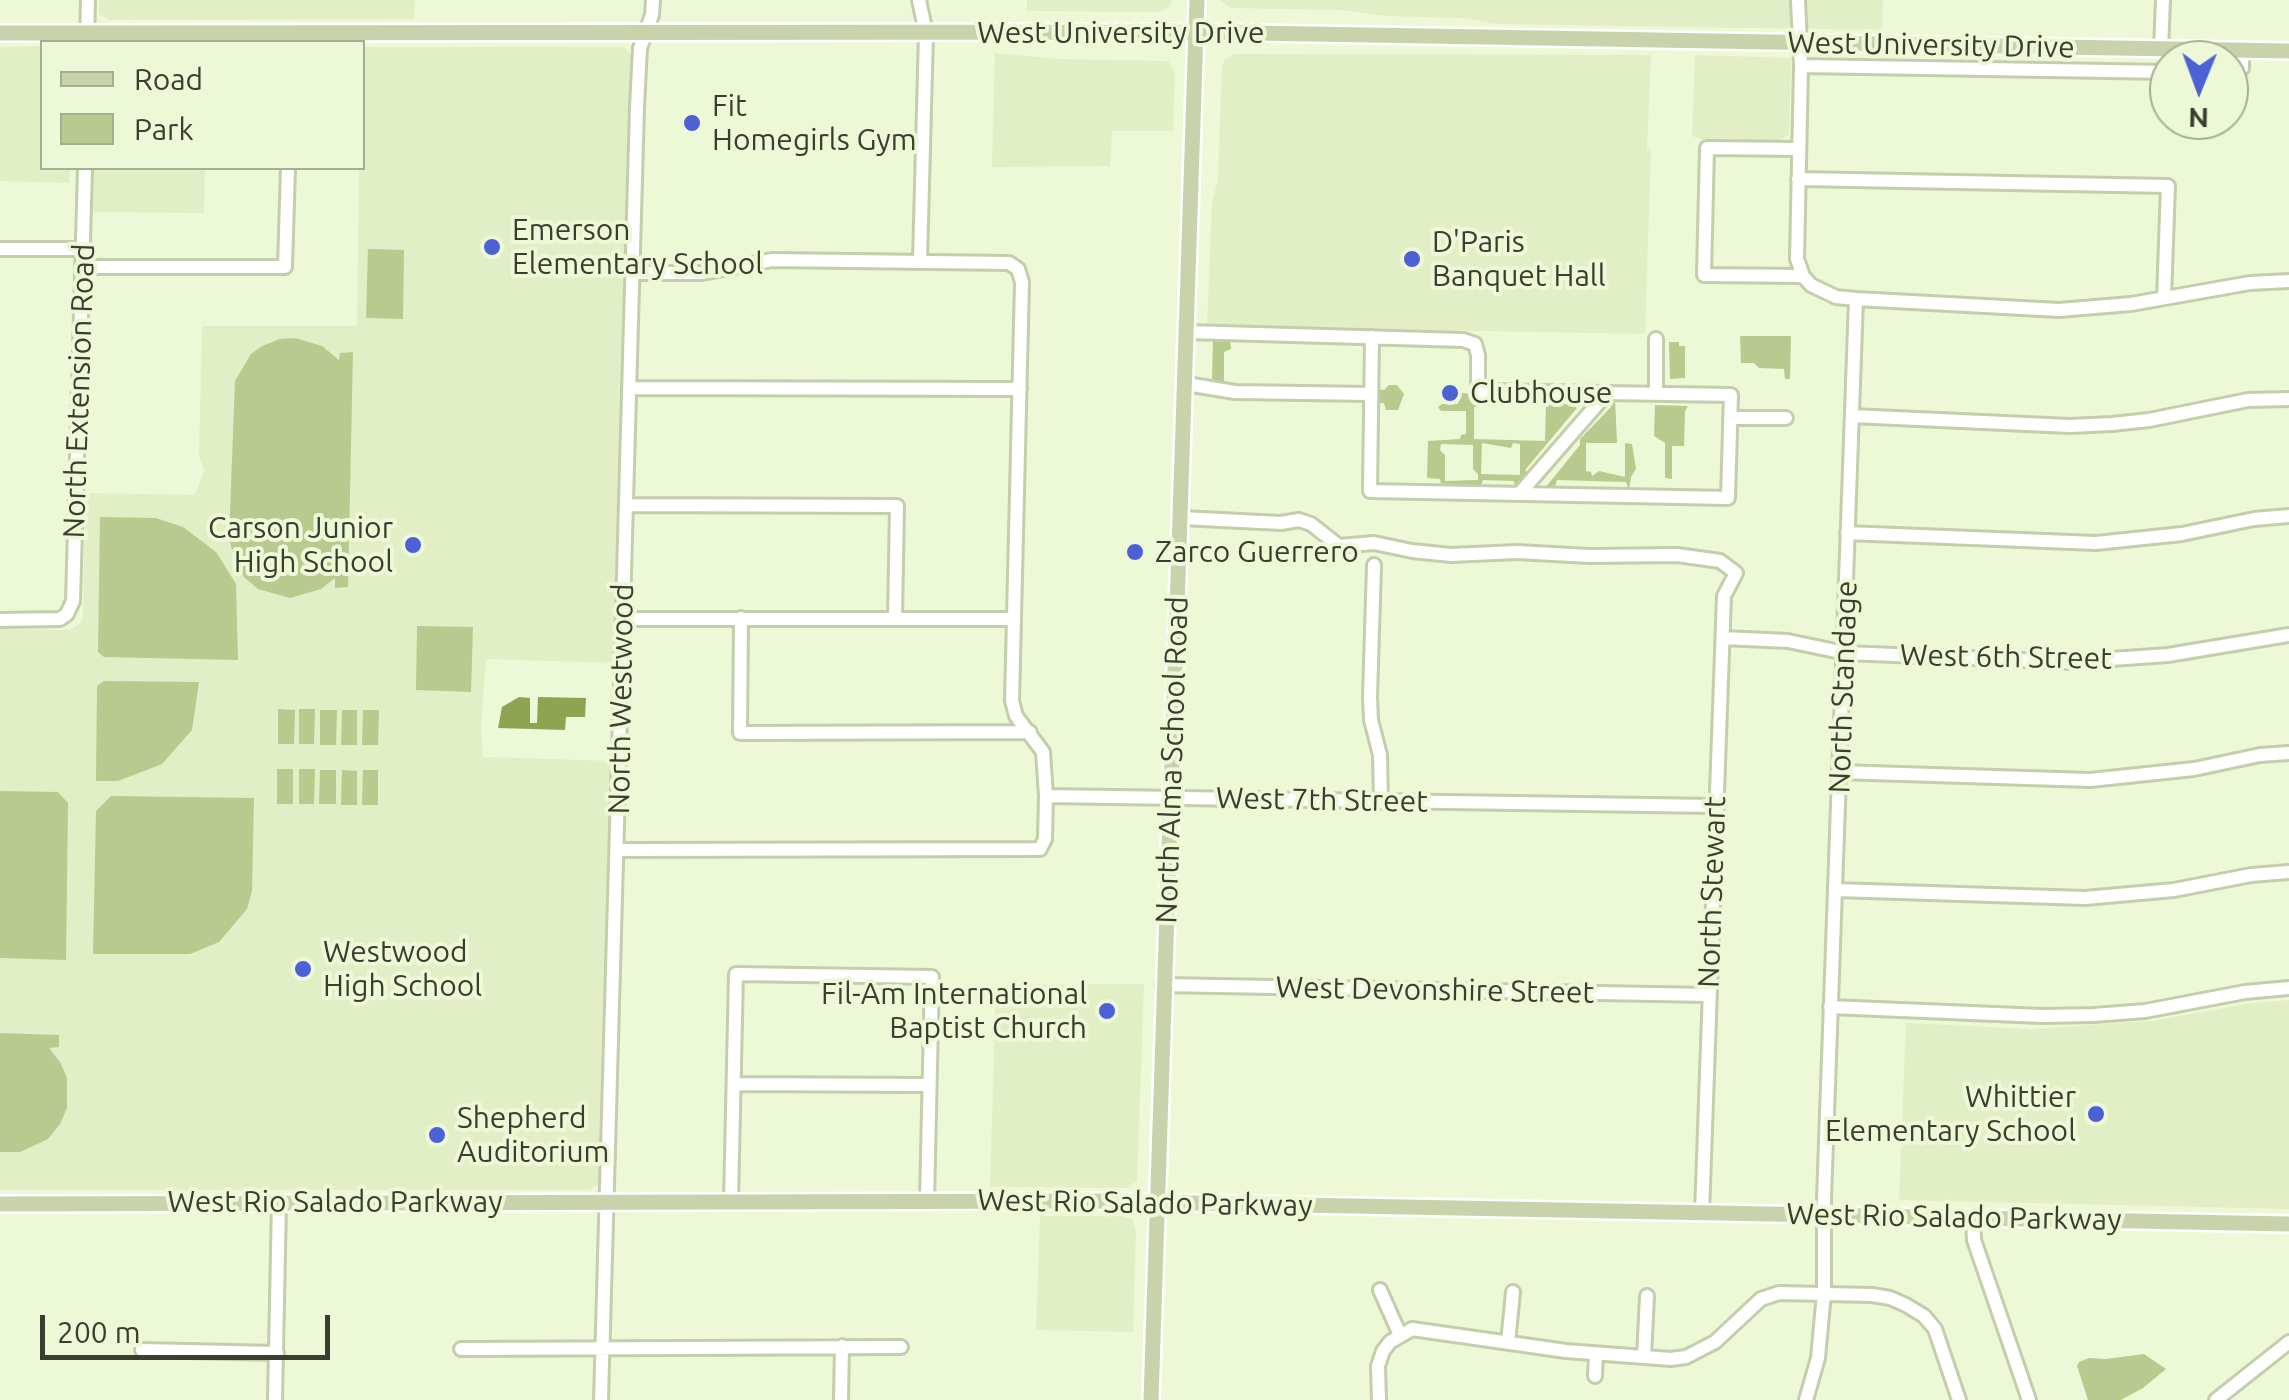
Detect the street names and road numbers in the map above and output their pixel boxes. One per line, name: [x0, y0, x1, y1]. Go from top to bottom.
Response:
street label: West University Drive: [977, 15, 1265, 51]
street label: West University Drive: [1787, 24, 2075, 66]
street label: North Extension Road: [56, 243, 102, 539]
street label: North Standage: [1821, 580, 1865, 794]
street label: North Westwood: [601, 583, 641, 815]
street label: North Alma School Road: [1148, 596, 1196, 924]
street label: West 6th Street: [1900, 637, 2112, 677]
street label: West 7th Street: [1216, 780, 1428, 820]
street label: North Stewart: [1691, 795, 1733, 989]
street label: West Devonshire Street: [1275, 969, 1595, 1011]
street label: West Rio Salado Parkway: [977, 1182, 1313, 1224]
street label: West Rio Salado Parkway: [167, 1184, 503, 1220]
street label: West Rio Salado Parkway: [1786, 1196, 2122, 1238]

